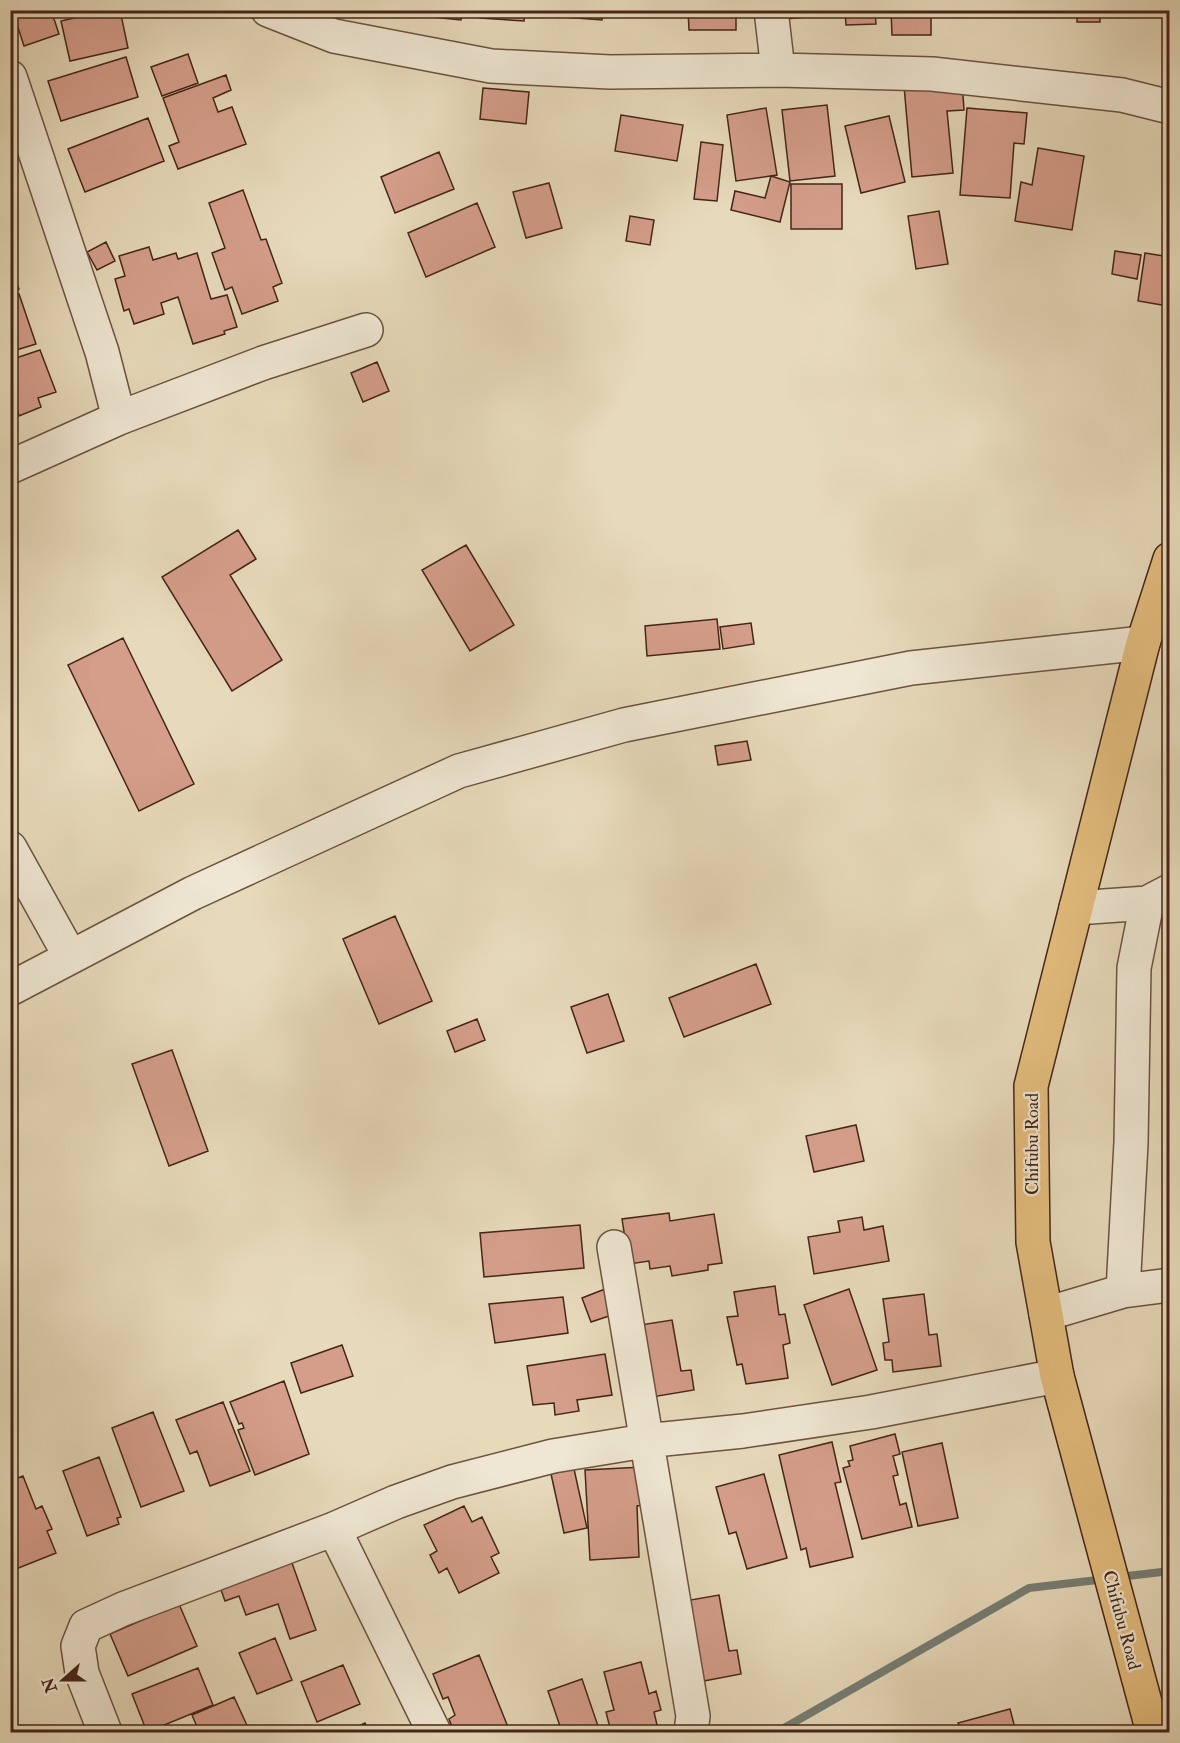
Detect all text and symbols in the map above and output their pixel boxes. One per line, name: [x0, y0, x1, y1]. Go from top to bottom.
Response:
street label: Chifubu Road: [1021, 1093, 1044, 1195]
street label: Chifubu Road: [1097, 1568, 1146, 1673]
north arrow: [33, 1650, 93, 1710]
text: N: [38, 1674, 62, 1696]

